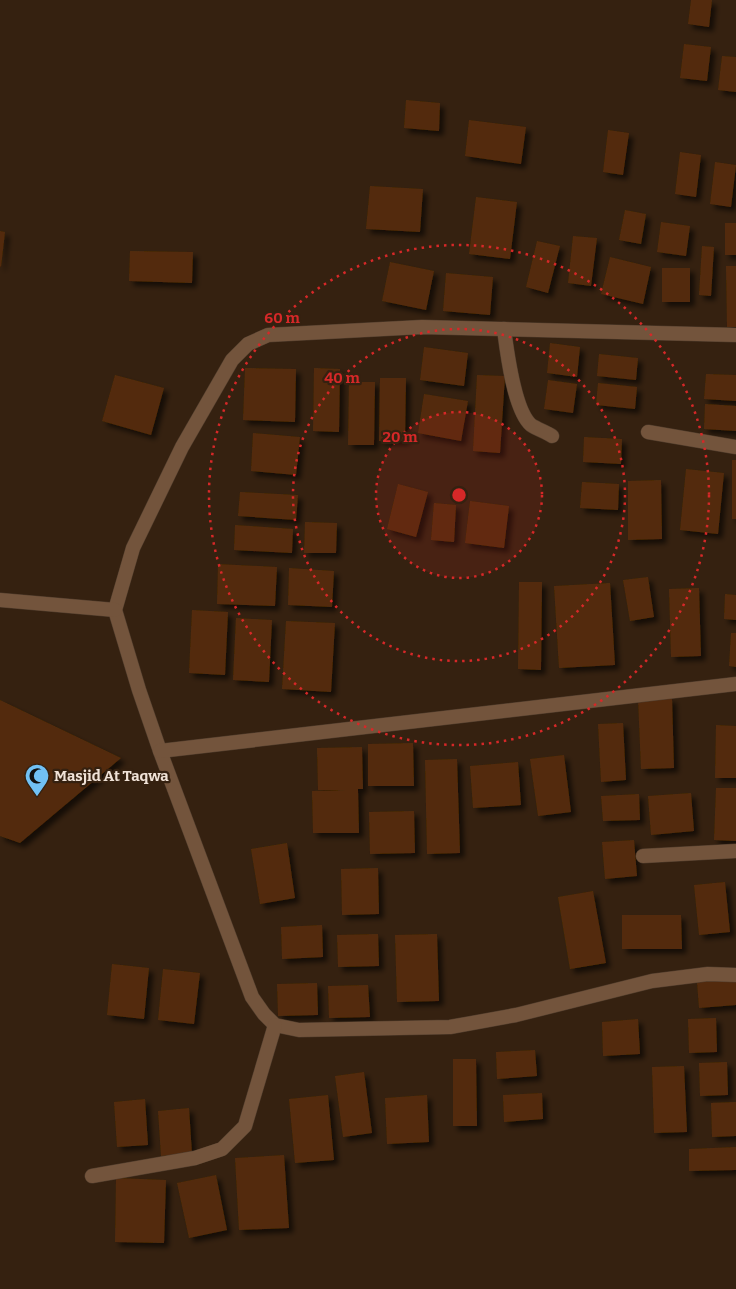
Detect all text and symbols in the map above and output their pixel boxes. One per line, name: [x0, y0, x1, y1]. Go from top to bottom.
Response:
text: 60 m: [264, 309, 300, 327]
text: 40 m: [324, 369, 361, 387]
text: 20 m: [383, 428, 418, 446]
centre of rings: [450, 486, 468, 504]
mosque icon: Masjid At Taqwa: [24, 763, 50, 797]
place label: Masjid At Taqwa: [54, 767, 169, 785]

